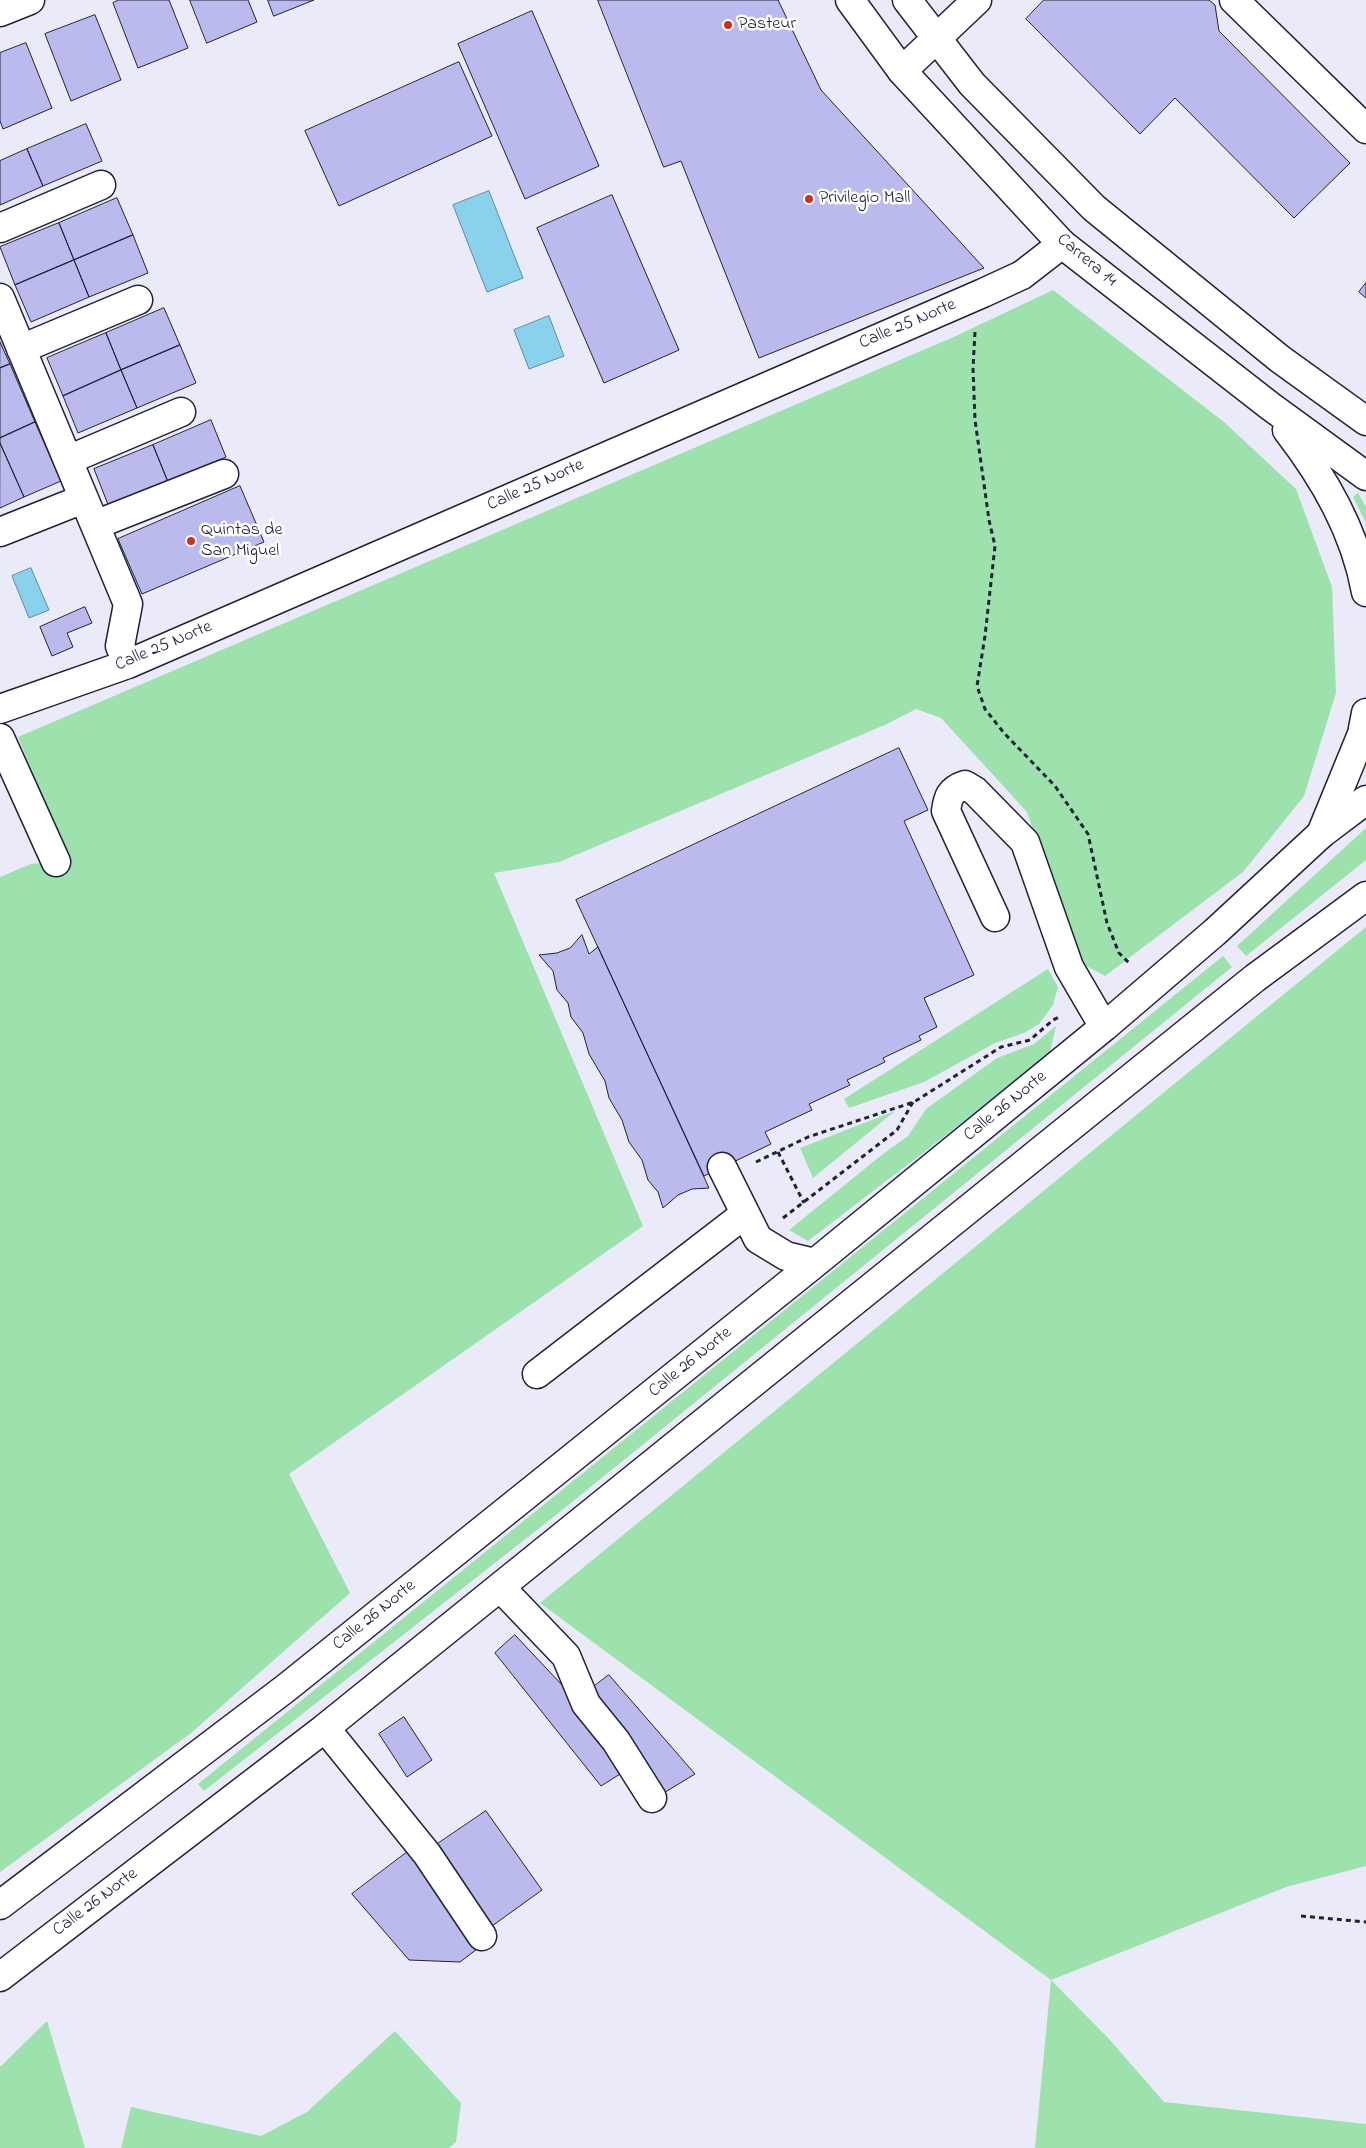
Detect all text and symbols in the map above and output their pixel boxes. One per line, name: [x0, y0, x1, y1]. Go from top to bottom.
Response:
place label: Pasteur: [738, 14, 796, 36]
marker: Pasteur: [722, 19, 734, 31]
place label: Privilegio Mall: [819, 188, 910, 210]
marker: Privilegio Mall: [803, 193, 815, 205]
street label: Carrera 14: [1052, 230, 1120, 292]
street label: Calle 25 Norte: [856, 295, 960, 355]
street label: Calle 25 Norte: [484, 455, 588, 517]
place label: Quintas de San Miguel: [201, 520, 283, 562]
marker: Quintas de San Miguel: [185, 535, 197, 547]
street label: Calle 25 Norte: [112, 617, 216, 677]
street label: Calle 26 Norte: [960, 1067, 1052, 1147]
street label: Calle 26 Norte: [645, 1323, 737, 1403]
street label: Calle 26 Norte: [329, 1576, 421, 1656]
street label: Calle 26 Norte: [49, 1864, 143, 1942]

